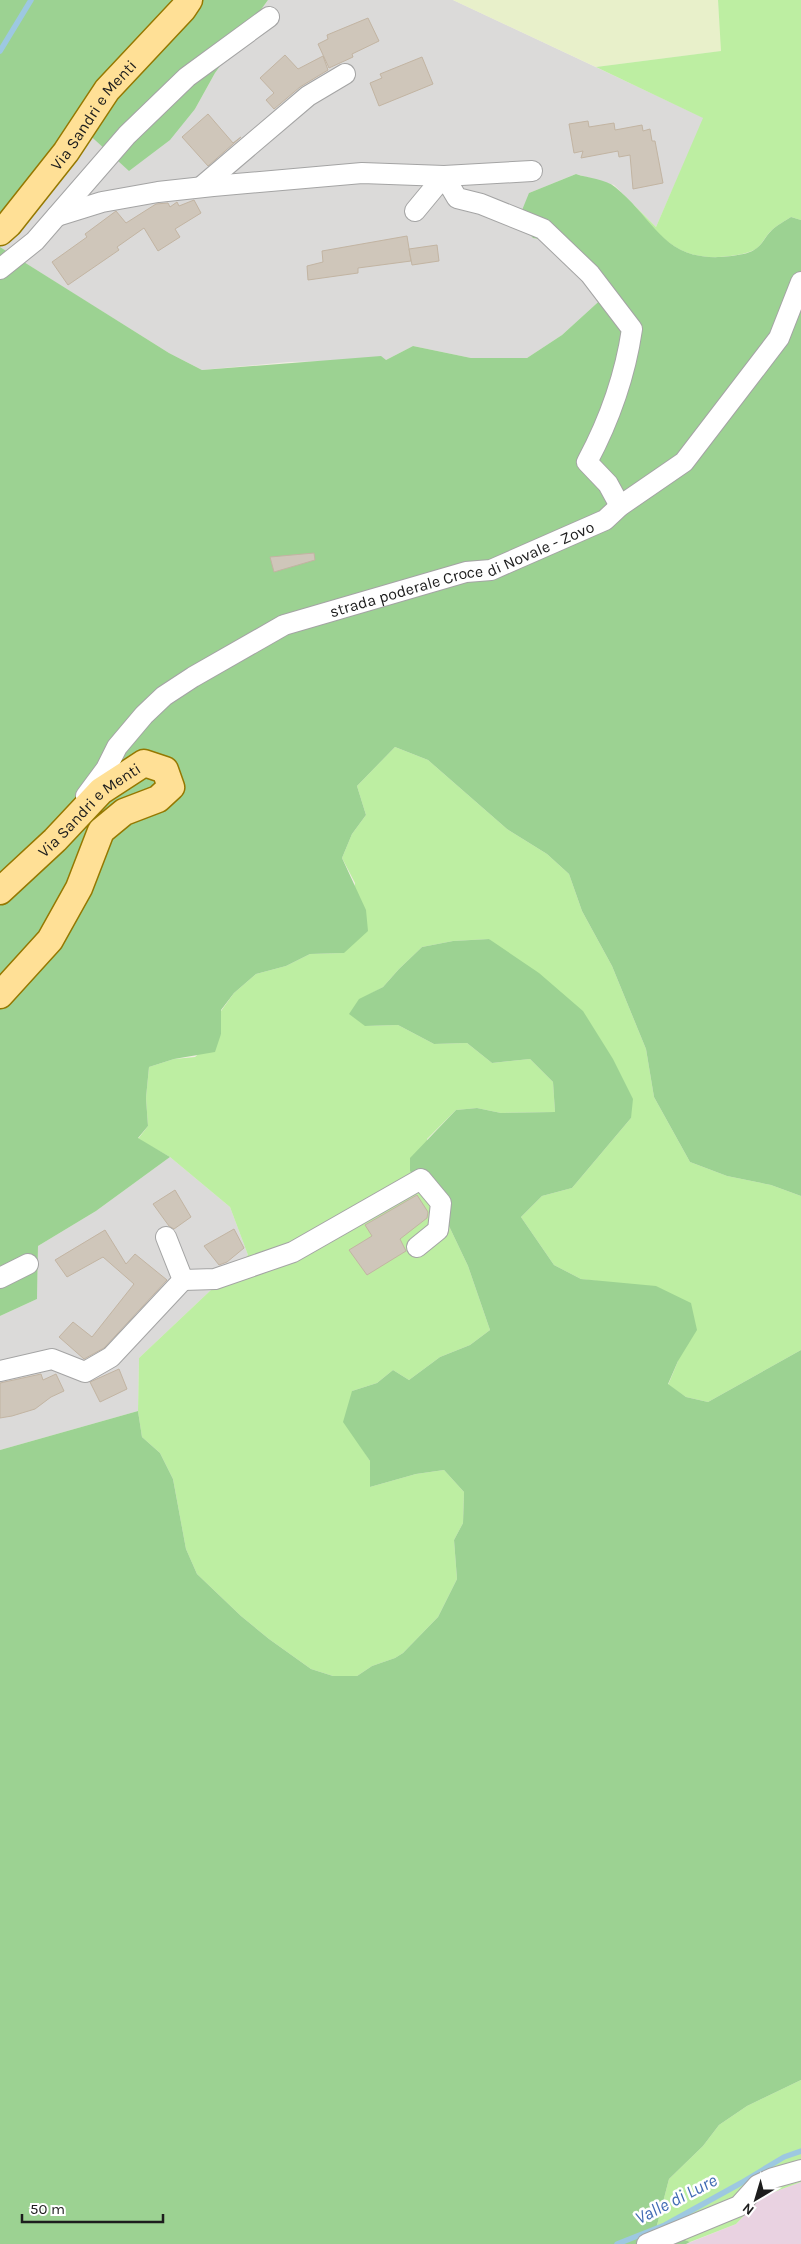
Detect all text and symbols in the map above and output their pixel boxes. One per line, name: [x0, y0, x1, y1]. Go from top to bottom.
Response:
street label: Via Sandri e Menti: [46, 56, 140, 174]
street label: strada poderale Croce di Novale - Zovo: [327, 517, 597, 621]
street label: Via Sandri e Menti: [34, 759, 144, 861]
water label: Valle di Lure: [631, 2169, 721, 2229]
north arrow: [731, 2174, 781, 2224]
scale bar: [22, 2192, 164, 2224]
text: N: [739, 2199, 757, 2219]
text: 50 m: [30, 2200, 65, 2218]

